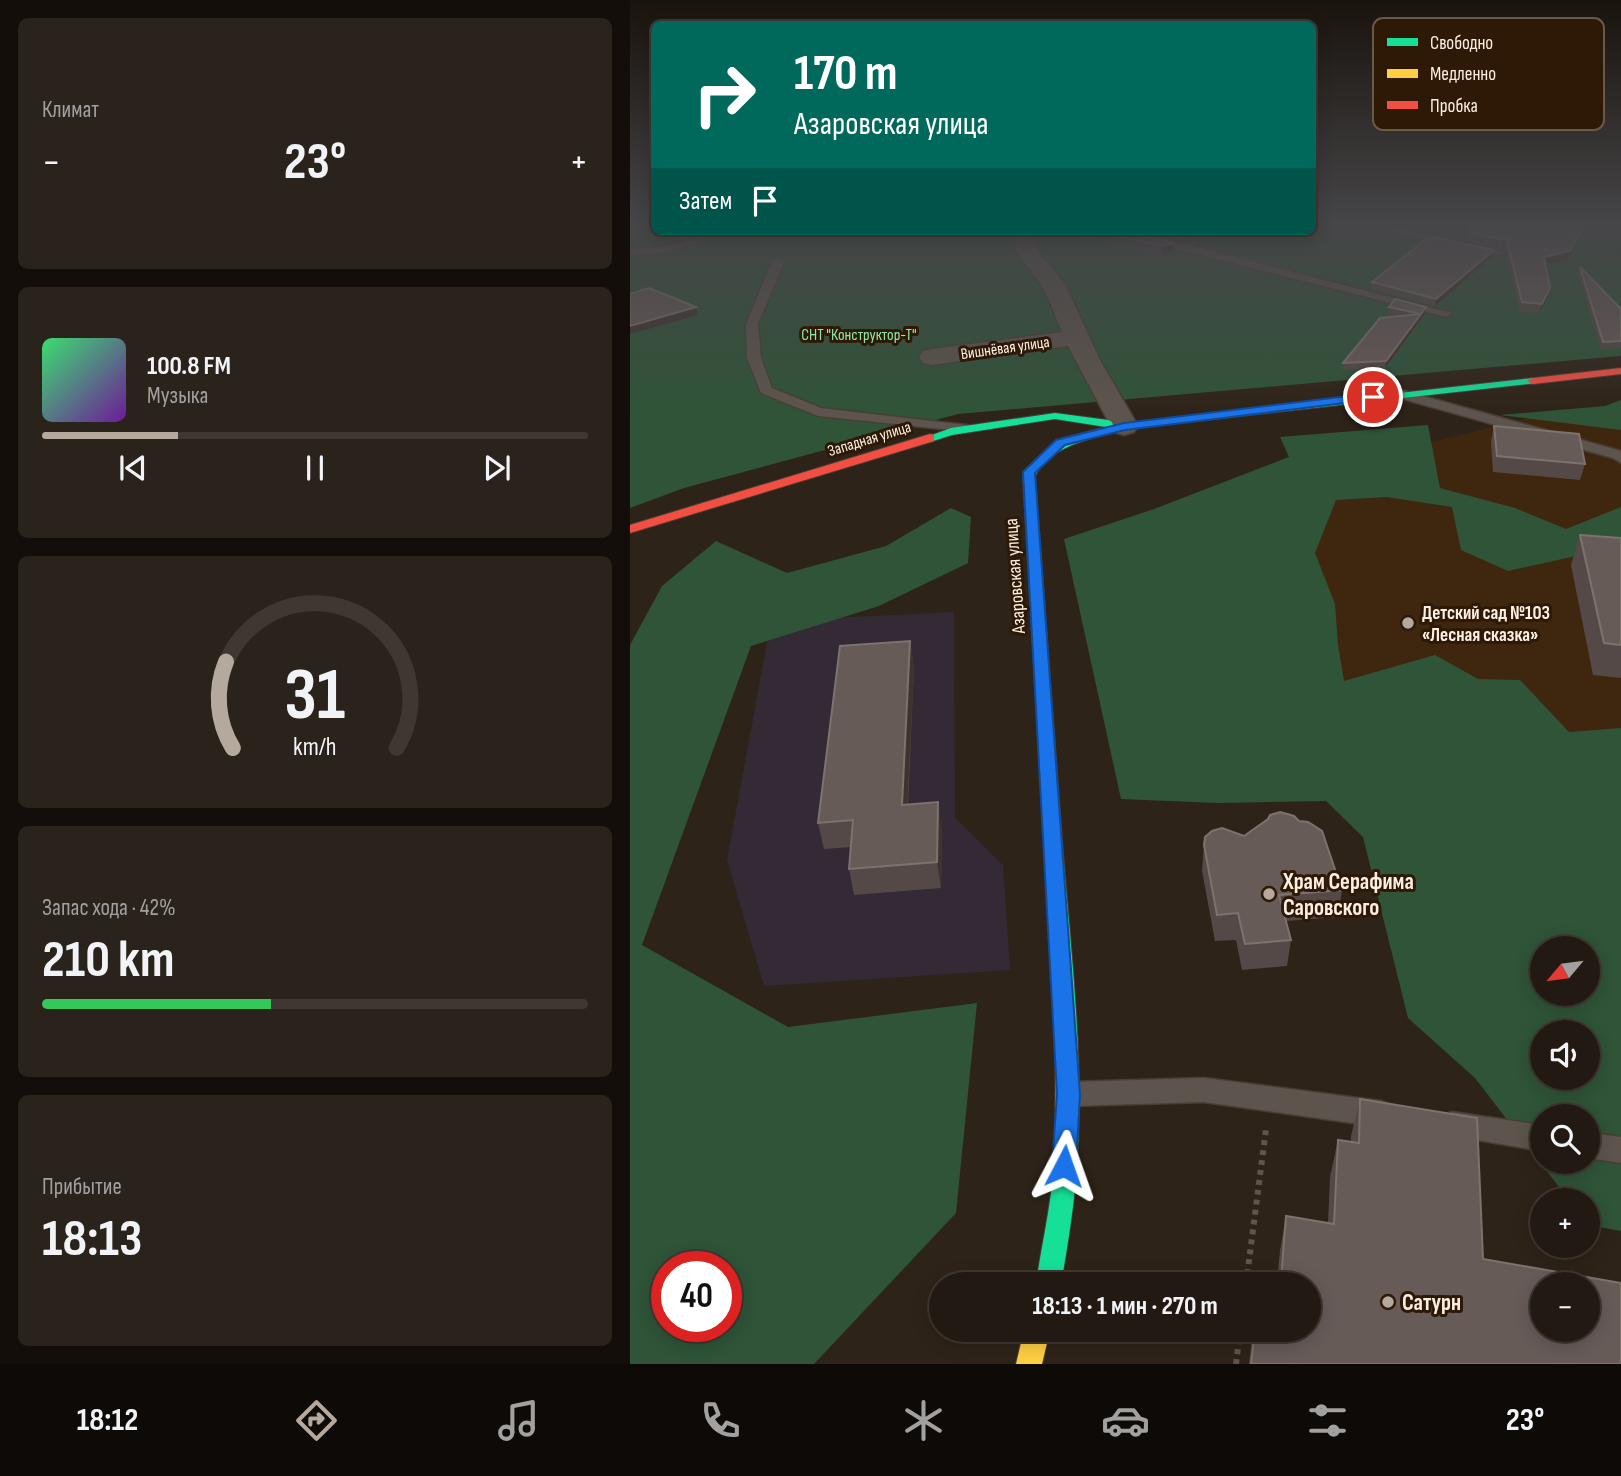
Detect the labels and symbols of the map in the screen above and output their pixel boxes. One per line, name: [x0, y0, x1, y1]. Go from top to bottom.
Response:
legend: [1373, 18, 1604, 130]
text: Свободно: [1430, 32, 1493, 55]
text: Медленно: [1430, 63, 1496, 86]
text: Пробка: [1430, 95, 1478, 118]
park label: СНТ "Конструктор-Т": [801, 326, 917, 345]
street label: Вишнёвая улица: [960, 333, 1051, 364]
pin: [1343, 367, 1403, 427]
street label: Западная улица: [825, 418, 913, 461]
street label: Азаровская улица: [1000, 517, 1031, 635]
place label: Детский сад №103 «Лесная сказка»: [1422, 602, 1550, 647]
marker: Детский сад №103 «Лесная сказка»: [1400, 615, 1416, 631]
place label: Храм Серафима Саровского: [1282, 868, 1414, 922]
marker: Храм Серафима Саровского: [1261, 886, 1277, 902]
north arrow: [1530, 936, 1600, 1006]
position arrow: [1027, 1129, 1101, 1203]
speed limit sign: 40: [651, 1251, 742, 1342]
place label: Сатурн: [1402, 1289, 1461, 1317]
marker: Сатурн: [1380, 1294, 1396, 1310]

